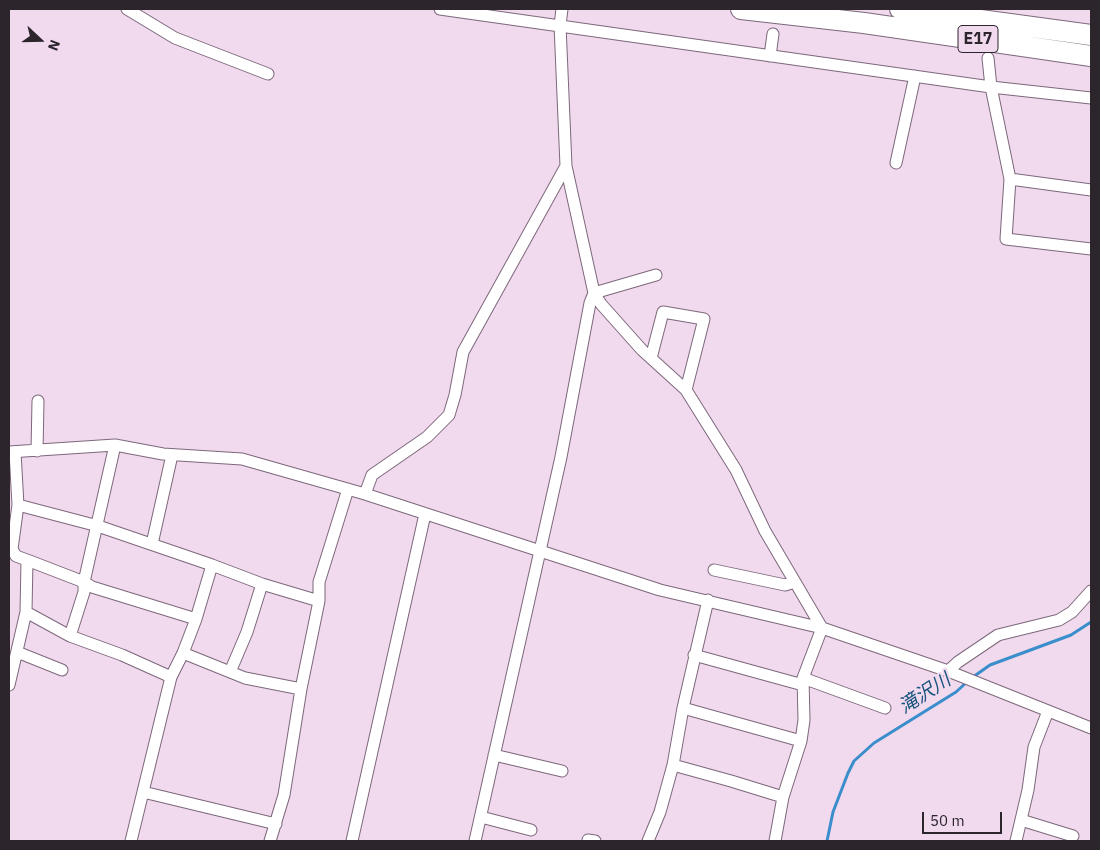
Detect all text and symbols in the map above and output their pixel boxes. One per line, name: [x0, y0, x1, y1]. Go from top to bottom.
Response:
north arrow: [15, 15, 65, 65]
road number: E17: [958, 26, 998, 52]
text: N: [44, 37, 64, 53]
water label: 滝沢川: [895, 669, 955, 719]
scale bar: [925, 802, 1005, 834]
text: 50 m: [930, 811, 965, 830]

